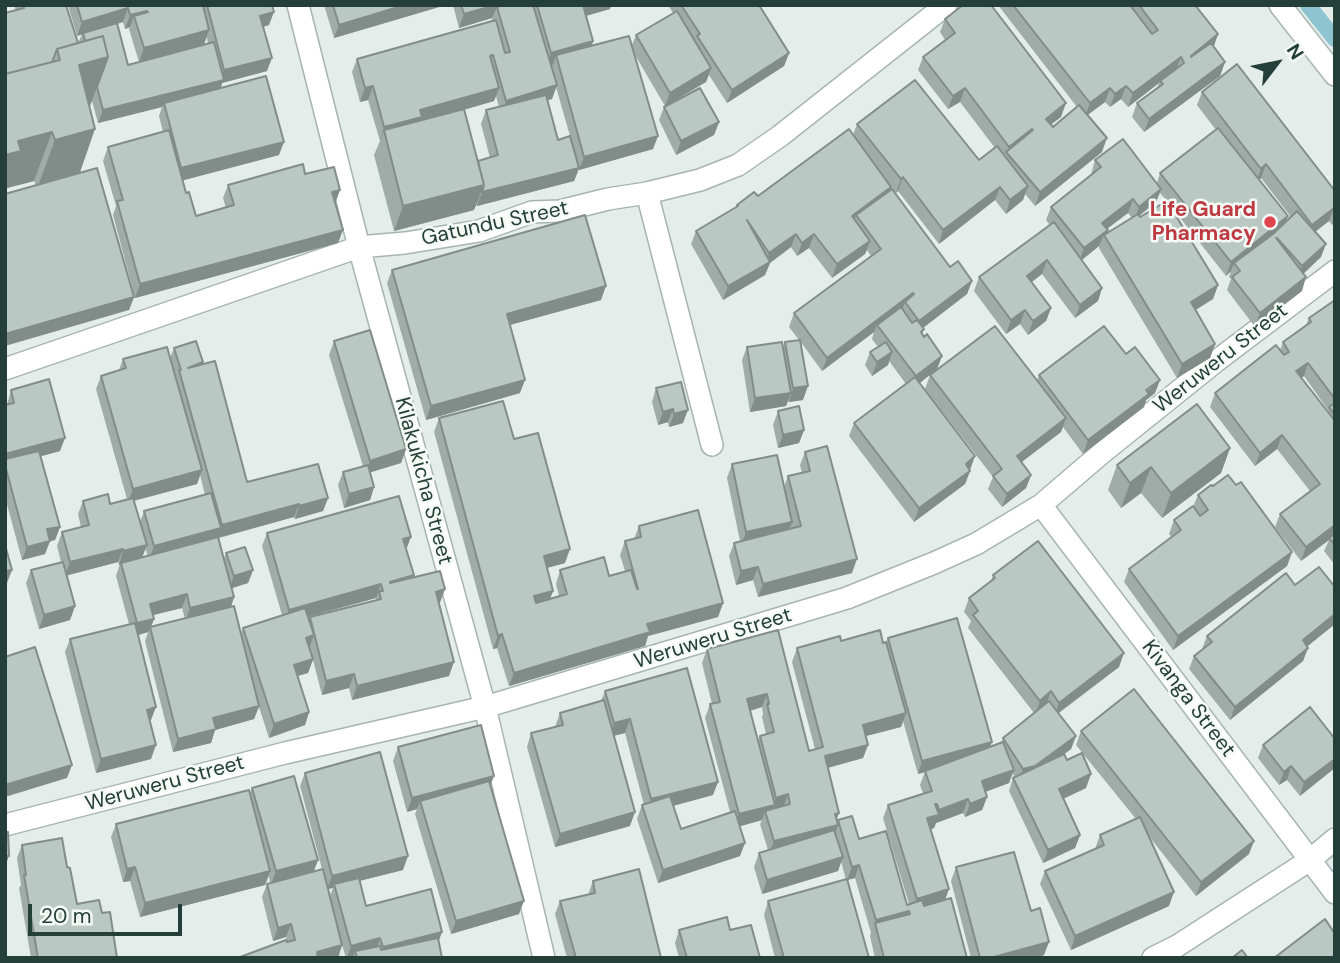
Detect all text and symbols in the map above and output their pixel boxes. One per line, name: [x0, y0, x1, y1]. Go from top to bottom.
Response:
north arrow: [1242, 28, 1312, 98]
text: N: [1281, 39, 1310, 64]
street label: Gatundu Street: [419, 196, 571, 252]
place label: Life Guard Pharmacy: [1150, 197, 1256, 247]
marker: Life Guard Pharmacy: [1262, 214, 1278, 230]
street label: Weruweru Street: [1149, 299, 1293, 419]
street label: Kilakukicha Street: [389, 395, 457, 567]
street label: Weruweru Street: [631, 603, 795, 675]
street label: Kivanga Street: [1136, 636, 1240, 762]
street label: Weruweru Street: [83, 751, 247, 817]
scale bar: [32, 890, 186, 934]
text: 20 m: [41, 902, 92, 930]

